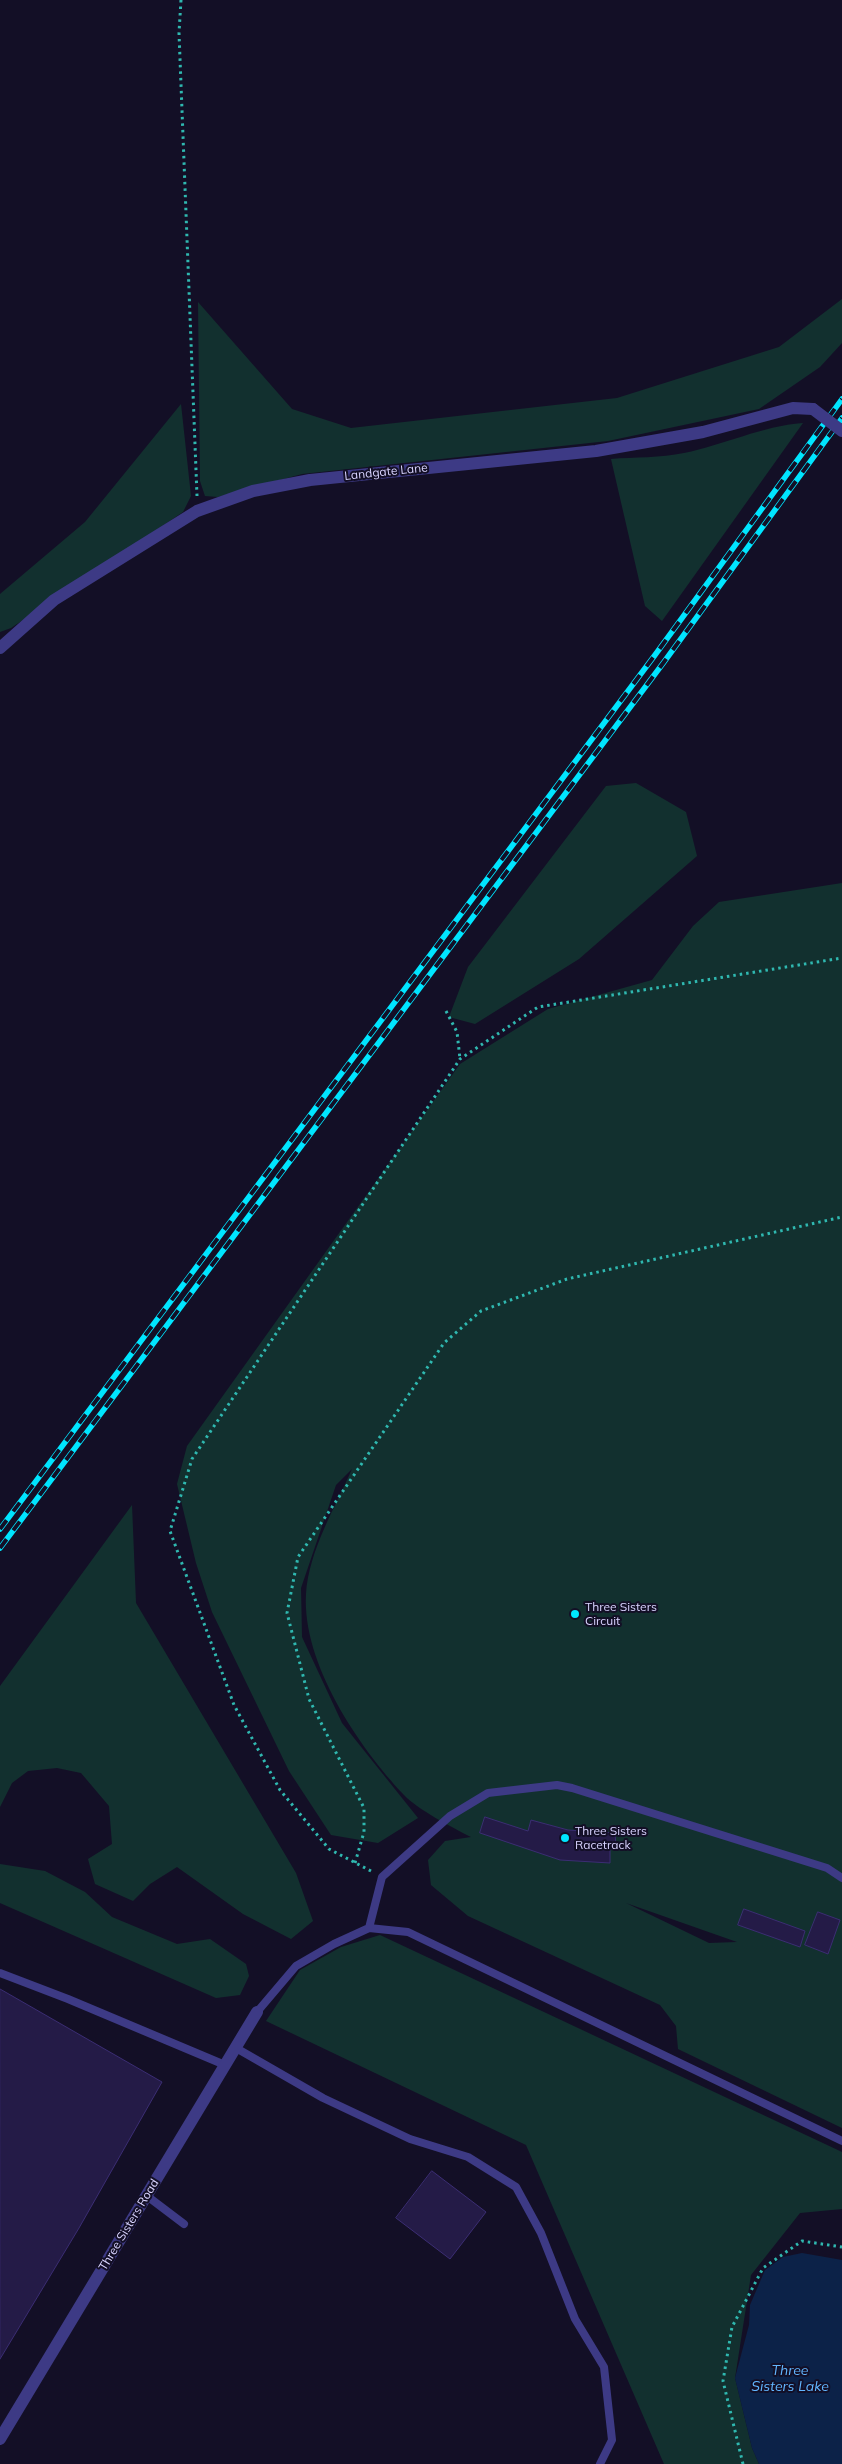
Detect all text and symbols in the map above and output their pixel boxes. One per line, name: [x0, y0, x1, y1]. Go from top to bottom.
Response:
street label: Landgate Lane: [344, 460, 428, 484]
place label: Three Sisters Circuit: [585, 1600, 657, 1628]
marker: Three Sisters Circuit: [569, 1608, 581, 1620]
place label: Three Sisters Racetrack: [575, 1824, 647, 1852]
marker: Three Sisters Racetrack: [559, 1832, 571, 1844]
street label: Three Sisters Road: [96, 2177, 162, 2273]
water label: Three Sisters Lake: [751, 2363, 829, 2396]

